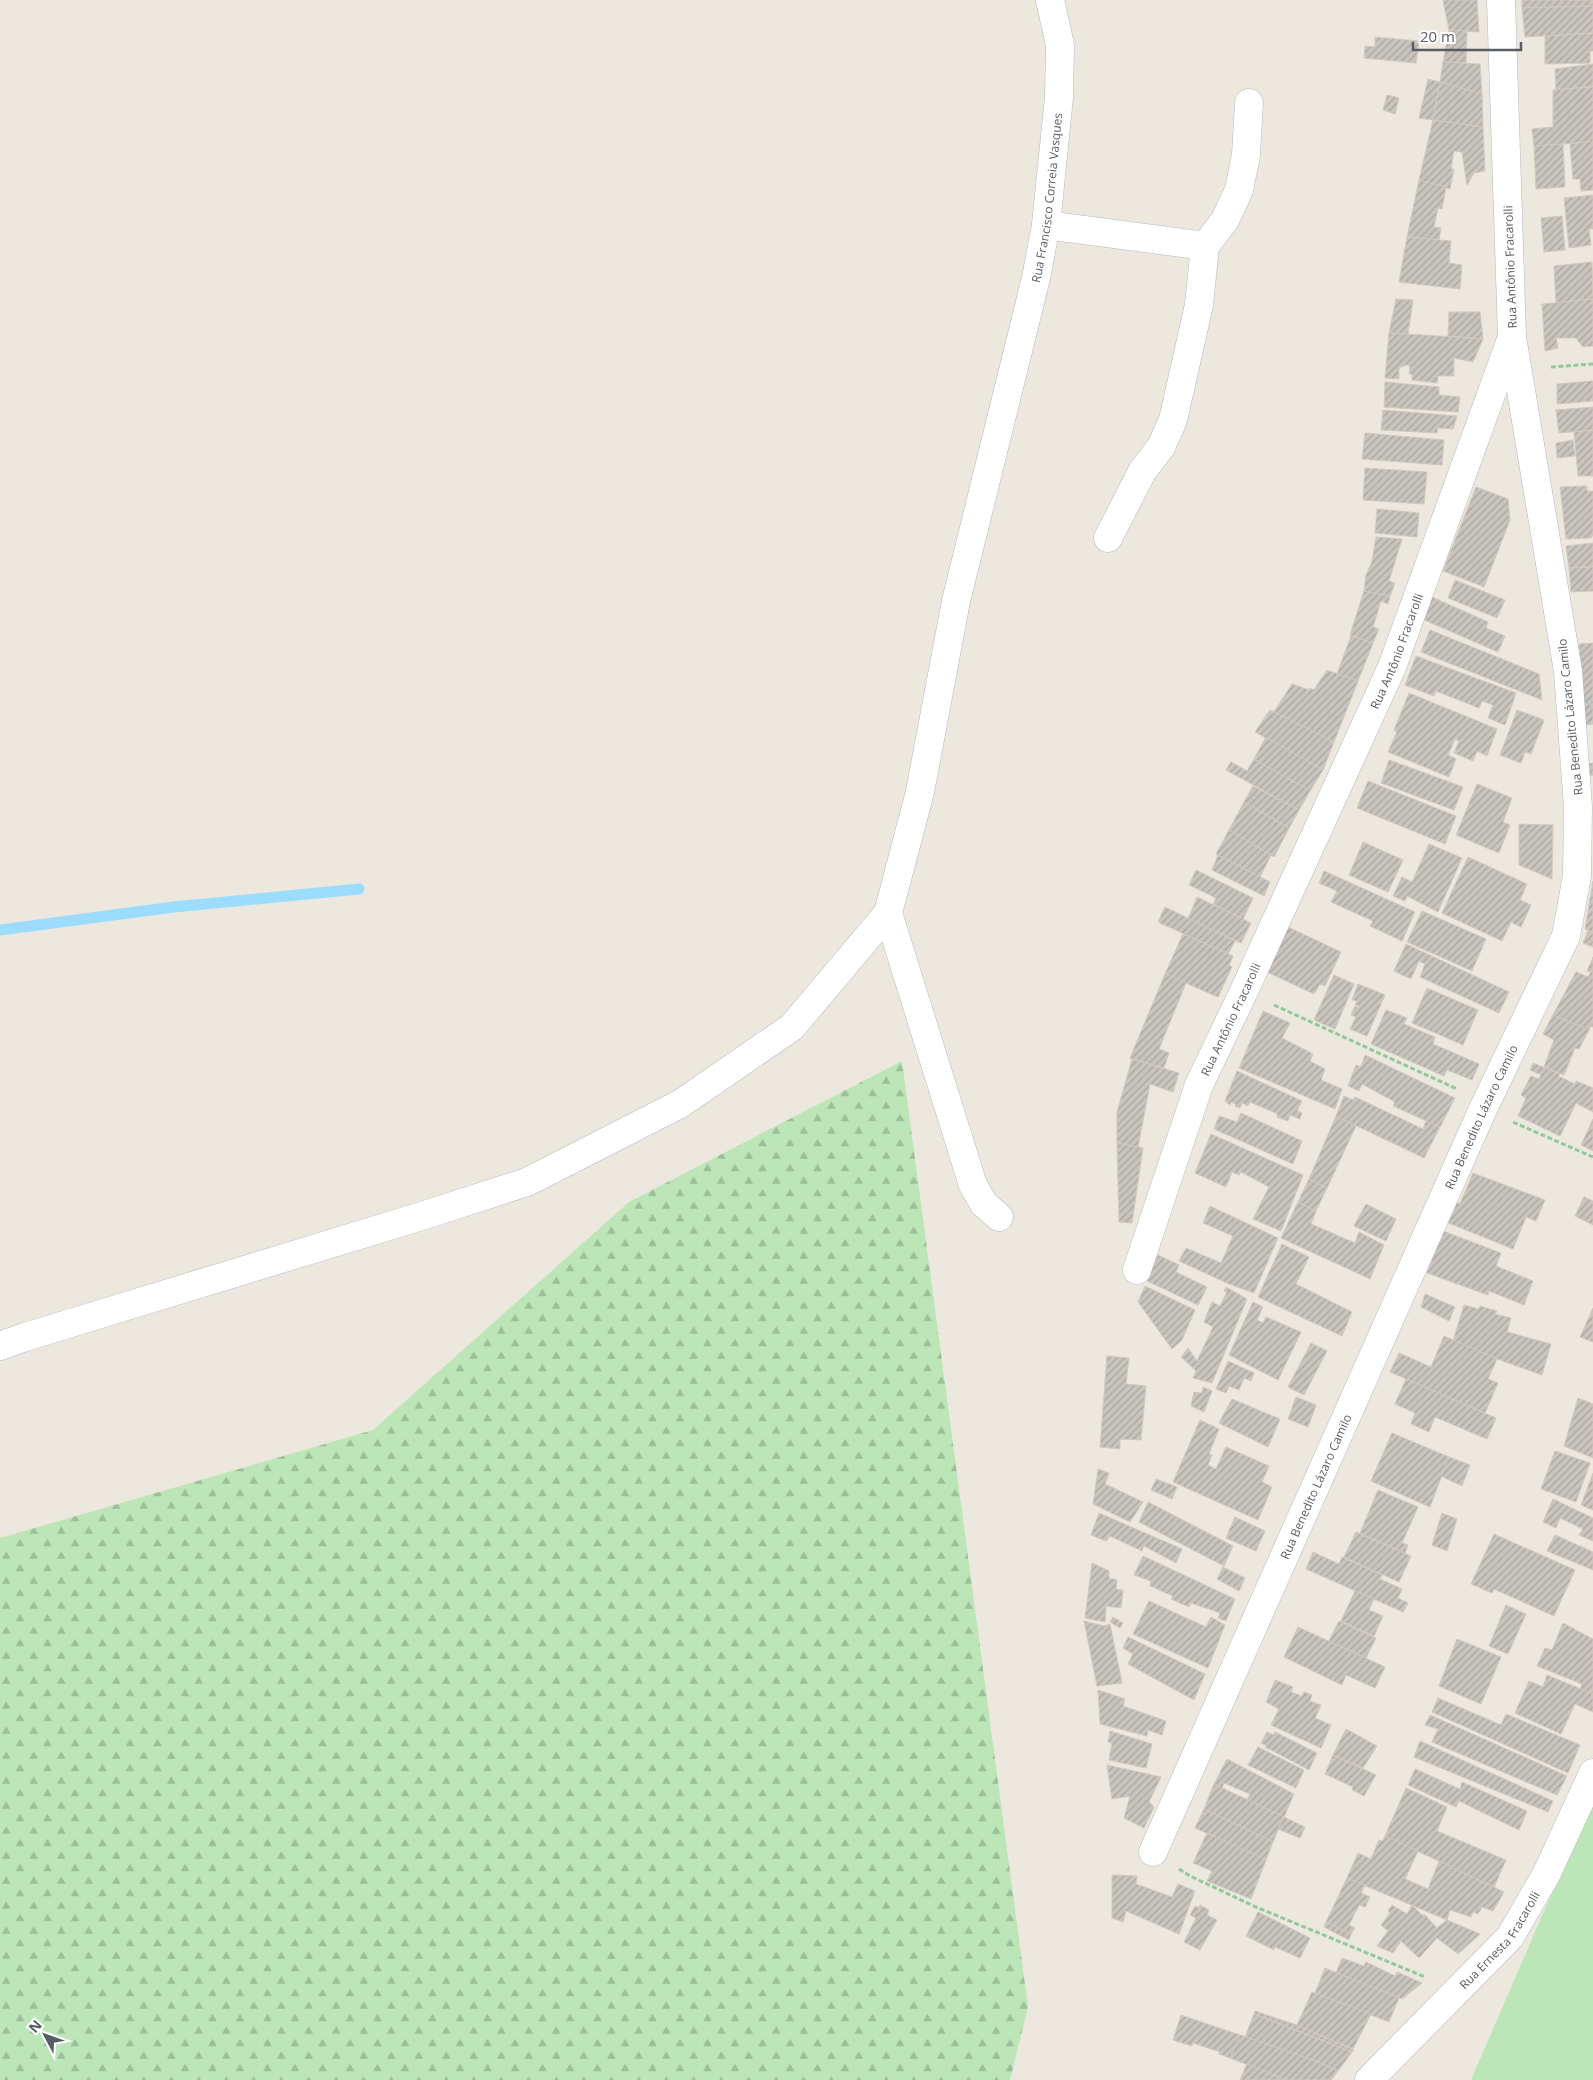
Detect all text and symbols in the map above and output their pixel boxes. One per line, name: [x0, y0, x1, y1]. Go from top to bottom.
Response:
scale bar: [1413, 20, 1520, 52]
text: 20 m: [1420, 26, 1455, 46]
street label: Rua Francisco Correia Vasques: [1027, 112, 1066, 284]
street label: Rua Antônio Fracarolli: [1499, 205, 1521, 329]
street label: Rua Antônio Fracarolli: [1366, 591, 1427, 712]
street label: Rua Benedito Lázaro Camilo: [1553, 638, 1587, 796]
street label: Rua Antônio Fracarolli: [1196, 960, 1264, 1078]
street label: Rua Benedito Lázaro Camilo: [1440, 1042, 1521, 1192]
street label: Rua Benedito Lázaro Camilo: [1276, 1411, 1355, 1562]
street label: Rua Ernesta Fracarolli: [1455, 1888, 1543, 1992]
north arrow: [20, 2010, 70, 2060]
text: N: [24, 2016, 46, 2037]

